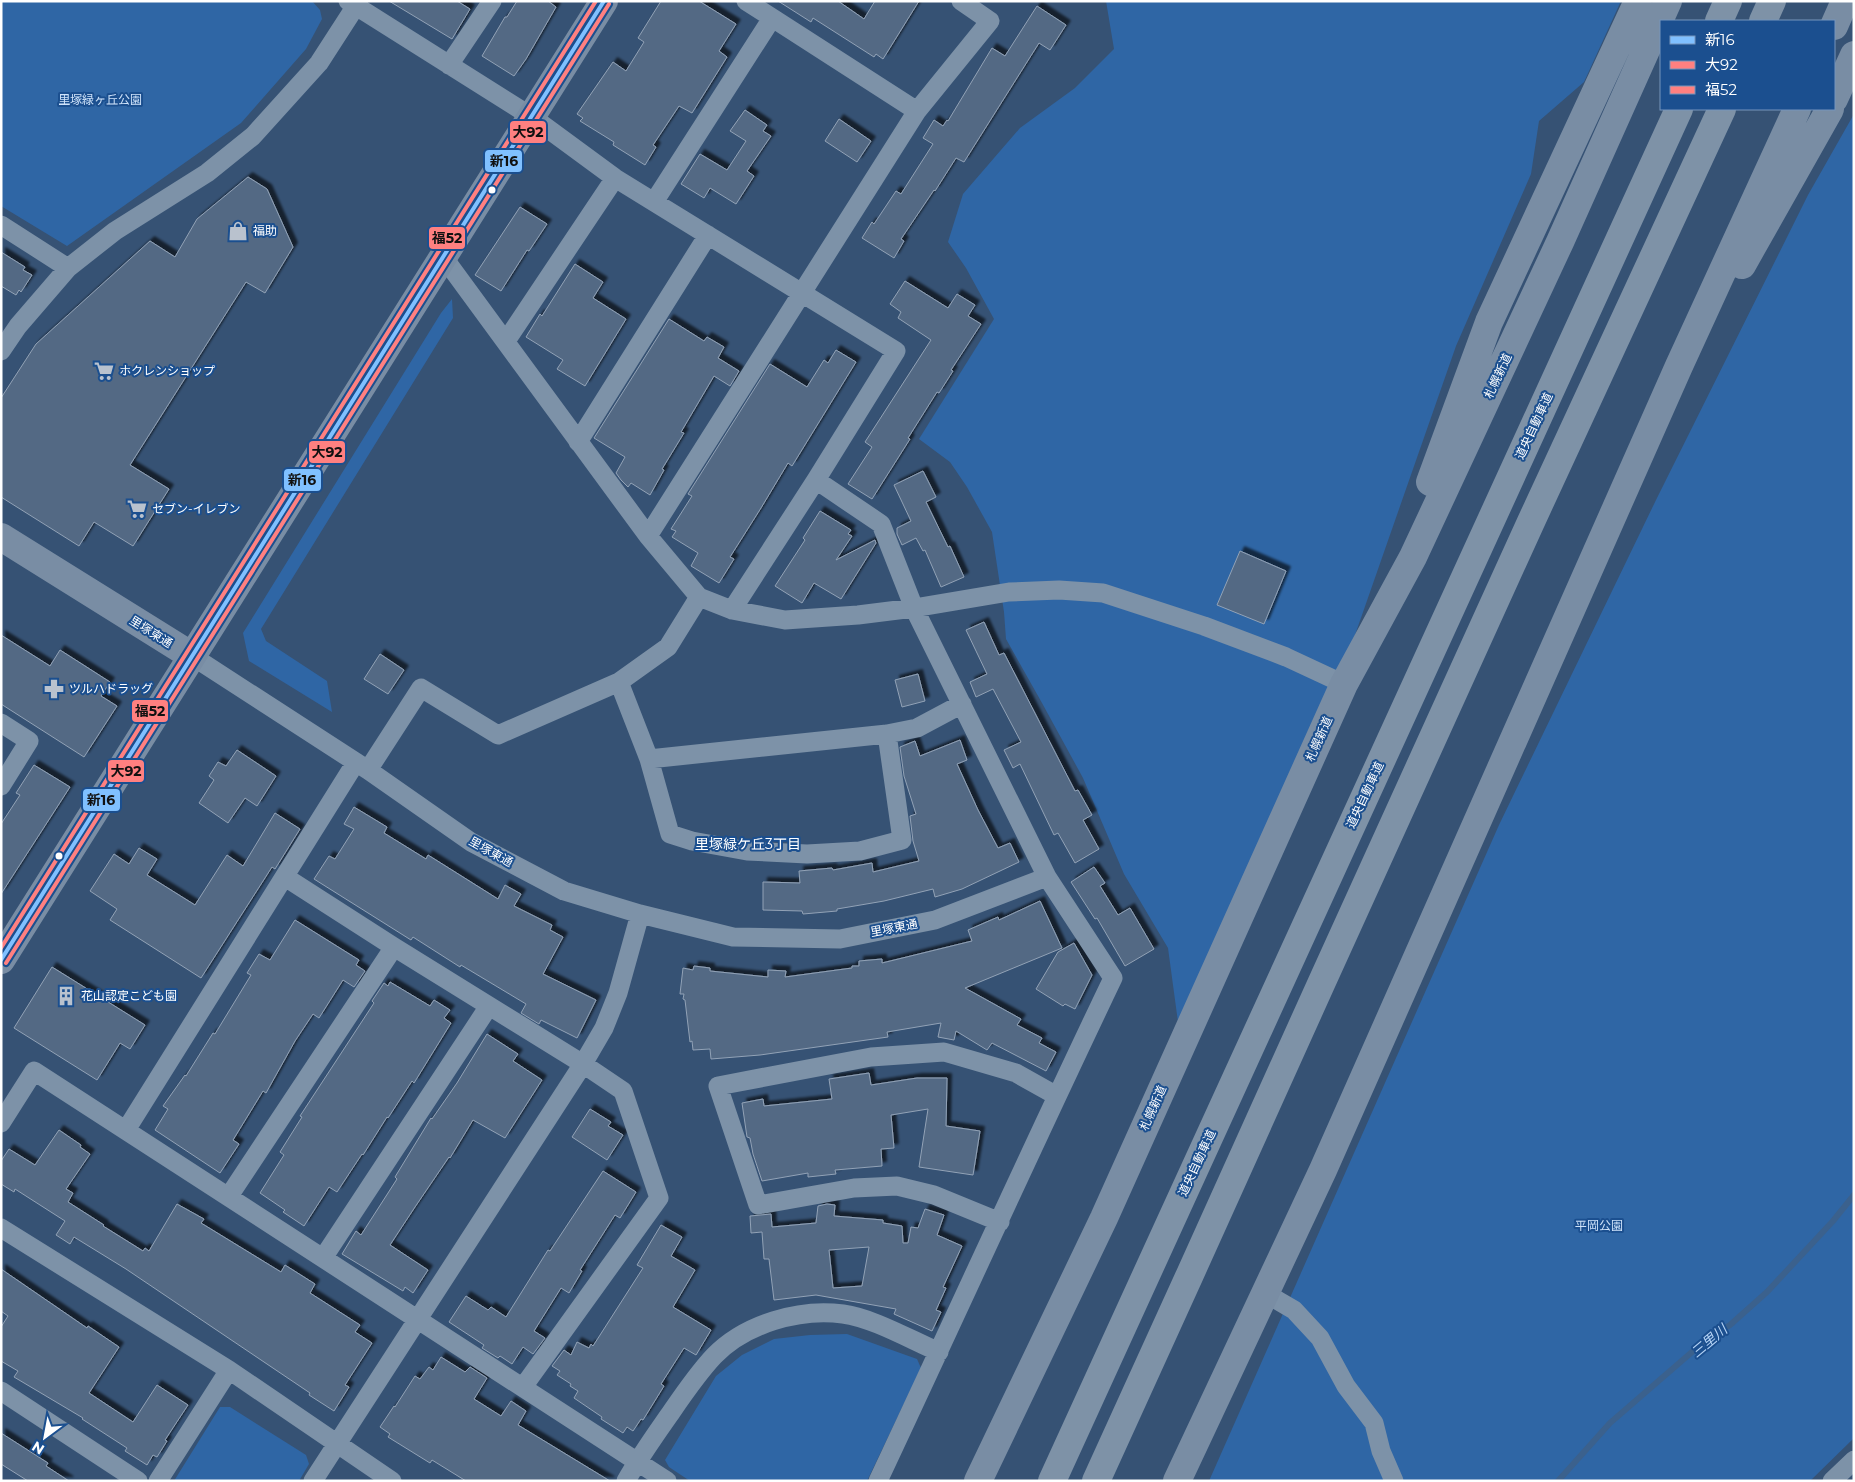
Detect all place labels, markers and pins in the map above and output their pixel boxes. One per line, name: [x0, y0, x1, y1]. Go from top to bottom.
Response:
unlabelled marker: [487, 185, 497, 195]
shop icon: 福助: [227, 220, 249, 242]
place label: 福助: [253, 223, 277, 238]
supermarket icon: ホクレンショップ: [93, 360, 115, 382]
place label: ホクレンショップ: [119, 363, 215, 378]
supermarket icon: セブン-イレブン: [126, 498, 148, 520]
place label: セブン-イレブン: [152, 501, 241, 516]
pharmacy icon: ツルハドラッグ: [43, 678, 65, 700]
place label: ツルハドラッグ: [69, 681, 153, 696]
unlabelled marker: [54, 851, 64, 861]
building icon: 花山認定こども園: [55, 985, 77, 1007]
place label: 花山認定こども園: [81, 988, 177, 1003]

